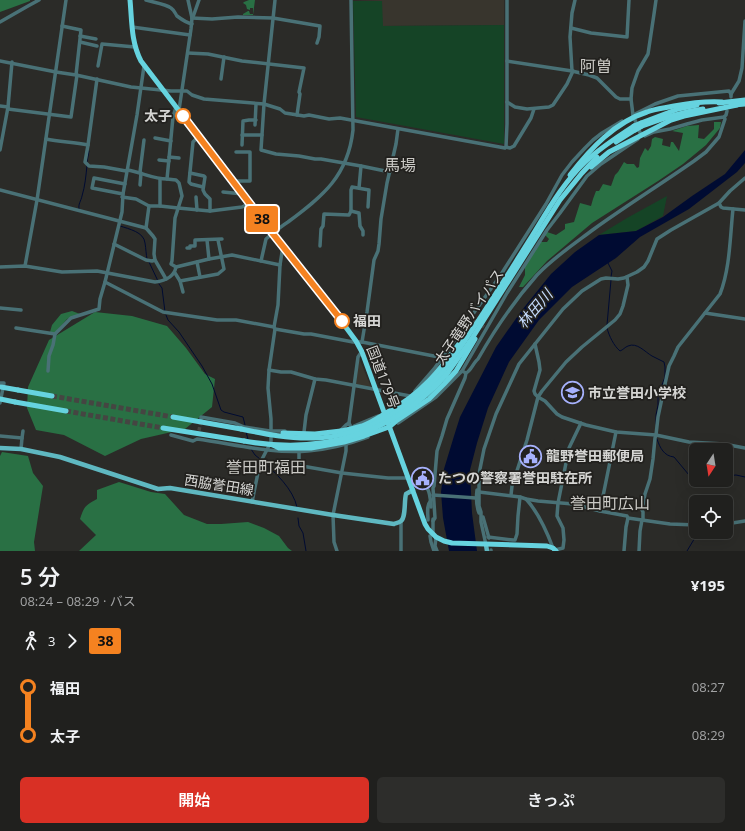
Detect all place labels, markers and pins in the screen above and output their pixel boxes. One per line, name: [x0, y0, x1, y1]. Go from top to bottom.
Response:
place label: 太子: [144, 106, 172, 125]
marker: 太子: [175, 108, 191, 124]
place label: 福田: [353, 311, 381, 330]
marker: 福田: [334, 313, 350, 329]
school or university icon: 市立誉田小学校: [560, 380, 586, 406]
place label: 市立誉田小学校: [588, 383, 686, 402]
public building icon: 龍野誉田郵便局: [517, 443, 543, 469]
place label: 龍野誉田郵便局: [546, 446, 644, 465]
public building icon: たつの警察署誉田駐在所: [410, 465, 436, 491]
place label: たつの警察署誉田駐在所: [438, 468, 592, 487]

